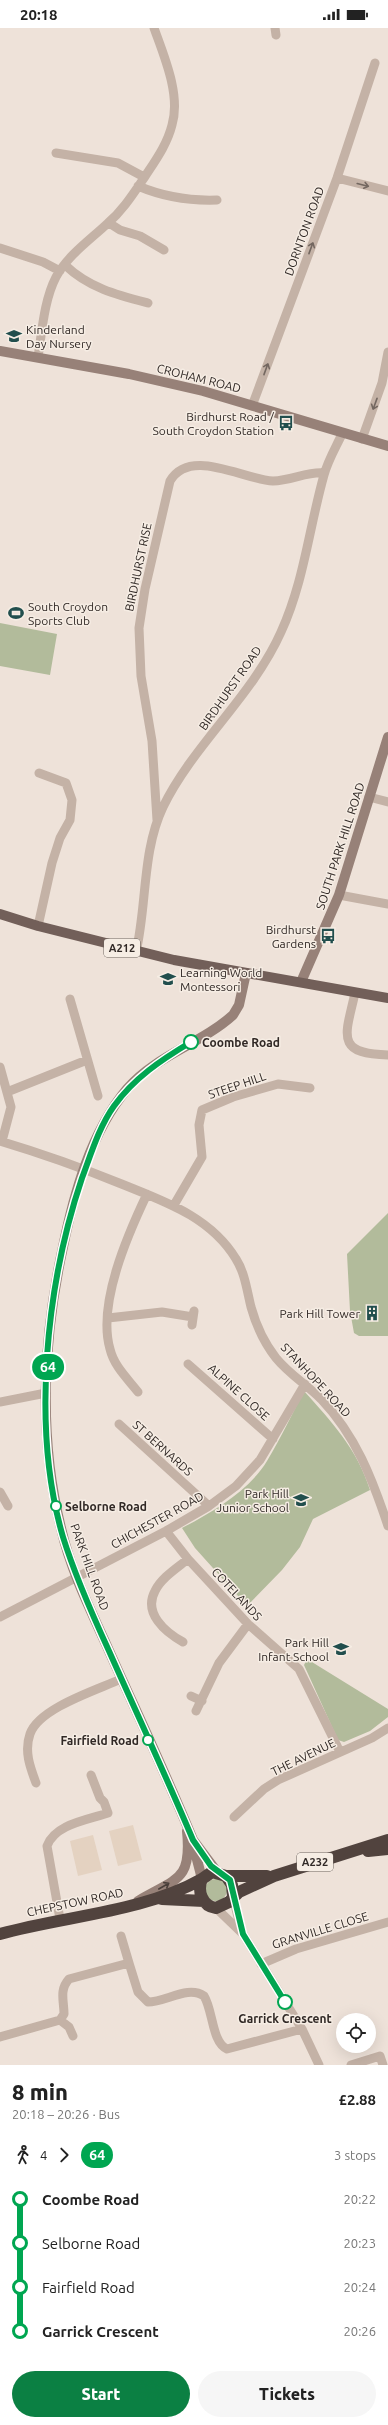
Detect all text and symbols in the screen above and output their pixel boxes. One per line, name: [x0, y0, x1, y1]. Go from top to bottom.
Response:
text: 20:18: [20, 6, 58, 23]
one-way arrow: [356, 181, 369, 189]
street label: DORNTON ROAD: [282, 185, 326, 277]
one-way arrow: [308, 242, 316, 254]
place label: Kinderland Day Nursery: [26, 323, 92, 350]
school or university icon: Kinderland Day Nursery: [5, 327, 23, 345]
street label: CROHAM ROAD: [156, 361, 242, 395]
one-way arrow: [262, 364, 270, 376]
one-way arrow: [371, 397, 378, 410]
place label: Birdhurst Road / South Croydon Station: [153, 410, 275, 437]
bus stop icon: Birdhurst Road / South Croydon Station: [277, 414, 295, 432]
street label: BIRDHURST RISE: [122, 521, 154, 612]
place label: South Croydon Sports Club: [28, 600, 108, 627]
sports icon: South Croydon Sports Club: [7, 604, 25, 622]
street label: BIRDHURST ROAD: [196, 644, 264, 732]
street label: SOUTH PARK HILL ROAD: [313, 781, 367, 911]
place label: Birdhurst Gardens: [266, 923, 316, 950]
bus stop icon: Birdhurst Gardens: [319, 927, 337, 945]
road number: A212: [104, 939, 140, 957]
place label: Learning World Montessori: [180, 966, 262, 993]
school or university icon: Learning World Montessori: [159, 970, 177, 988]
marker: Coombe Road: [183, 1034, 199, 1050]
place label: Coombe Road: [202, 1036, 280, 1049]
street label: STEEP HILL: [207, 1069, 267, 1101]
building icon: Park Hill Tower: [363, 1304, 381, 1322]
place label: Park Hill Tower: [280, 1307, 360, 1320]
street label: STANHOPE ROAD: [279, 1340, 353, 1420]
line badge: 64: [30, 1354, 66, 1380]
text: 64: [40, 1359, 56, 1375]
street label: ALPINE CLOSE: [206, 1361, 272, 1423]
street label: ST BERNARDS: [130, 1418, 196, 1478]
place label: Park Hill Junior School: [216, 1487, 289, 1514]
street label: CHICHESTER ROAD: [108, 1489, 206, 1551]
school or university icon: Park Hill Junior School: [292, 1491, 310, 1509]
marker: Selborne Road: [50, 1500, 62, 1512]
place label: Selborne Road: [65, 1500, 147, 1513]
street label: PARK HILL ROAD: [68, 1522, 112, 1612]
street label: COTELANDS: [209, 1565, 265, 1623]
place label: Park Hill Infant School: [258, 1636, 329, 1663]
school or university icon: Park Hill Infant School: [332, 1640, 350, 1658]
place label: Fairfield Road: [60, 1734, 139, 1747]
marker: Fairfield Road: [142, 1734, 154, 1746]
street label: THE AVENUE: [269, 1736, 337, 1778]
road number: A232: [297, 1853, 333, 1871]
one-way arrow: [158, 1881, 170, 1889]
street label: CHEPSTOW ROAD: [26, 1885, 124, 1919]
street label: GRANVILLE CLOSE: [270, 1909, 370, 1951]
marker: Garrick Crescent: [277, 1994, 293, 2010]
place label: Garrick Crescent: [238, 2012, 332, 2025]
map controls: [336, 2013, 376, 2053]
button: locate: [336, 2013, 376, 2053]
text: 8 min: [12, 2079, 68, 2104]
text: £2.88: [338, 2091, 376, 2108]
text: 20:18 – 20:26 · Bus: [12, 2107, 120, 2121]
icon: walk: [12, 2144, 34, 2166]
icon: forward: [53, 2144, 75, 2166]
text: 64: [89, 2147, 105, 2163]
text: 4: [40, 2148, 47, 2162]
text: 3 stops: [334, 2148, 376, 2162]
text: Coombe Road: [42, 2191, 139, 2208]
text: 20:22: [343, 2192, 376, 2206]
text: Selborne Road: [42, 2235, 140, 2252]
text: 20:23: [343, 2236, 376, 2250]
text: Fairfield Road: [42, 2279, 135, 2296]
text: 20:24: [343, 2280, 376, 2294]
text: Garrick Crescent: [42, 2323, 159, 2340]
text: 20:26: [343, 2324, 376, 2338]
button: Start: [12, 2371, 190, 2417]
button: Tickets: [198, 2371, 376, 2417]

